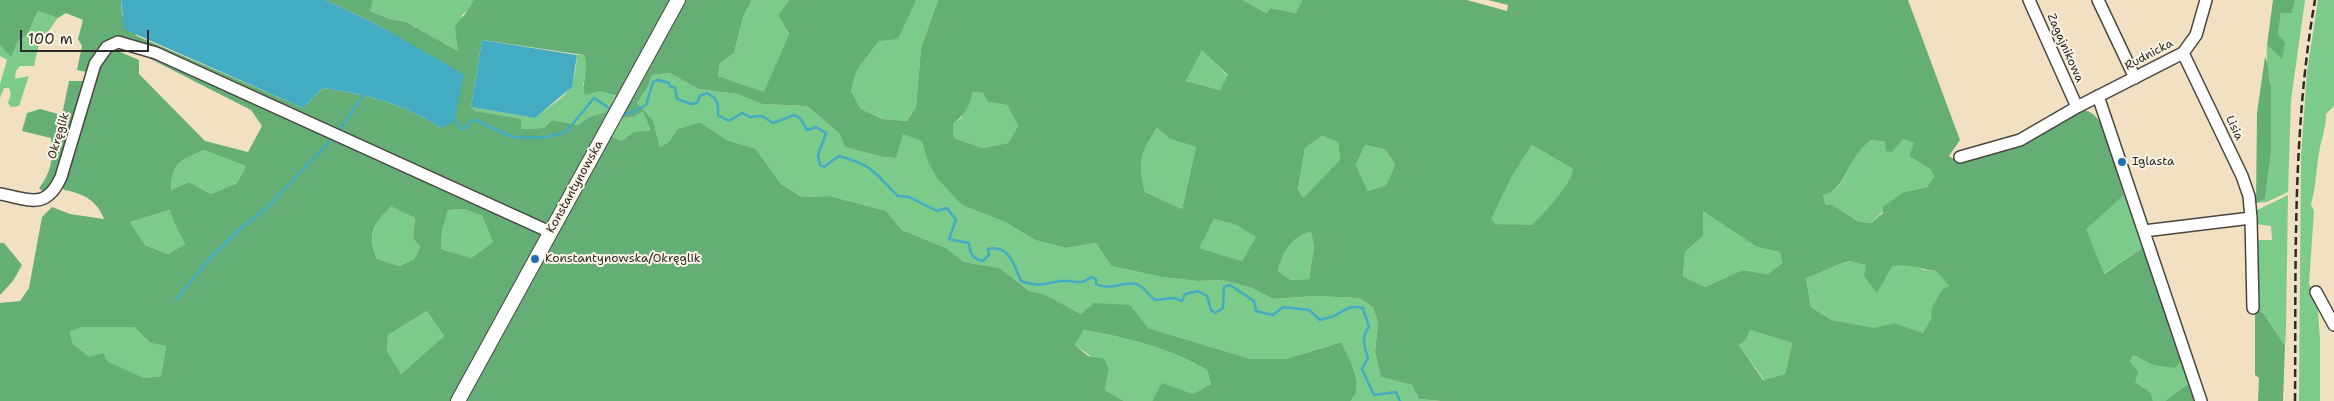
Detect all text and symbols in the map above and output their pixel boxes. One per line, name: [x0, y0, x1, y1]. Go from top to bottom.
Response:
street label: Zagajnikowa: [2043, 11, 2087, 85]
scale bar: [22, 20, 151, 52]
text: 100 m: [28, 29, 73, 49]
street label: Rudnicka: [2122, 36, 2176, 74]
street label: Okręglik: [45, 111, 73, 161]
street label: Lisia: [2222, 113, 2246, 143]
street label: Konstantynowska: [544, 138, 606, 236]
place label: Iglasta: [2132, 155, 2175, 169]
marker: Iglasta: [2116, 156, 2128, 168]
place label: Konstantynowska/Okręglik: [545, 252, 701, 266]
marker: Konstantynowska/Okręglik: [529, 253, 541, 265]

